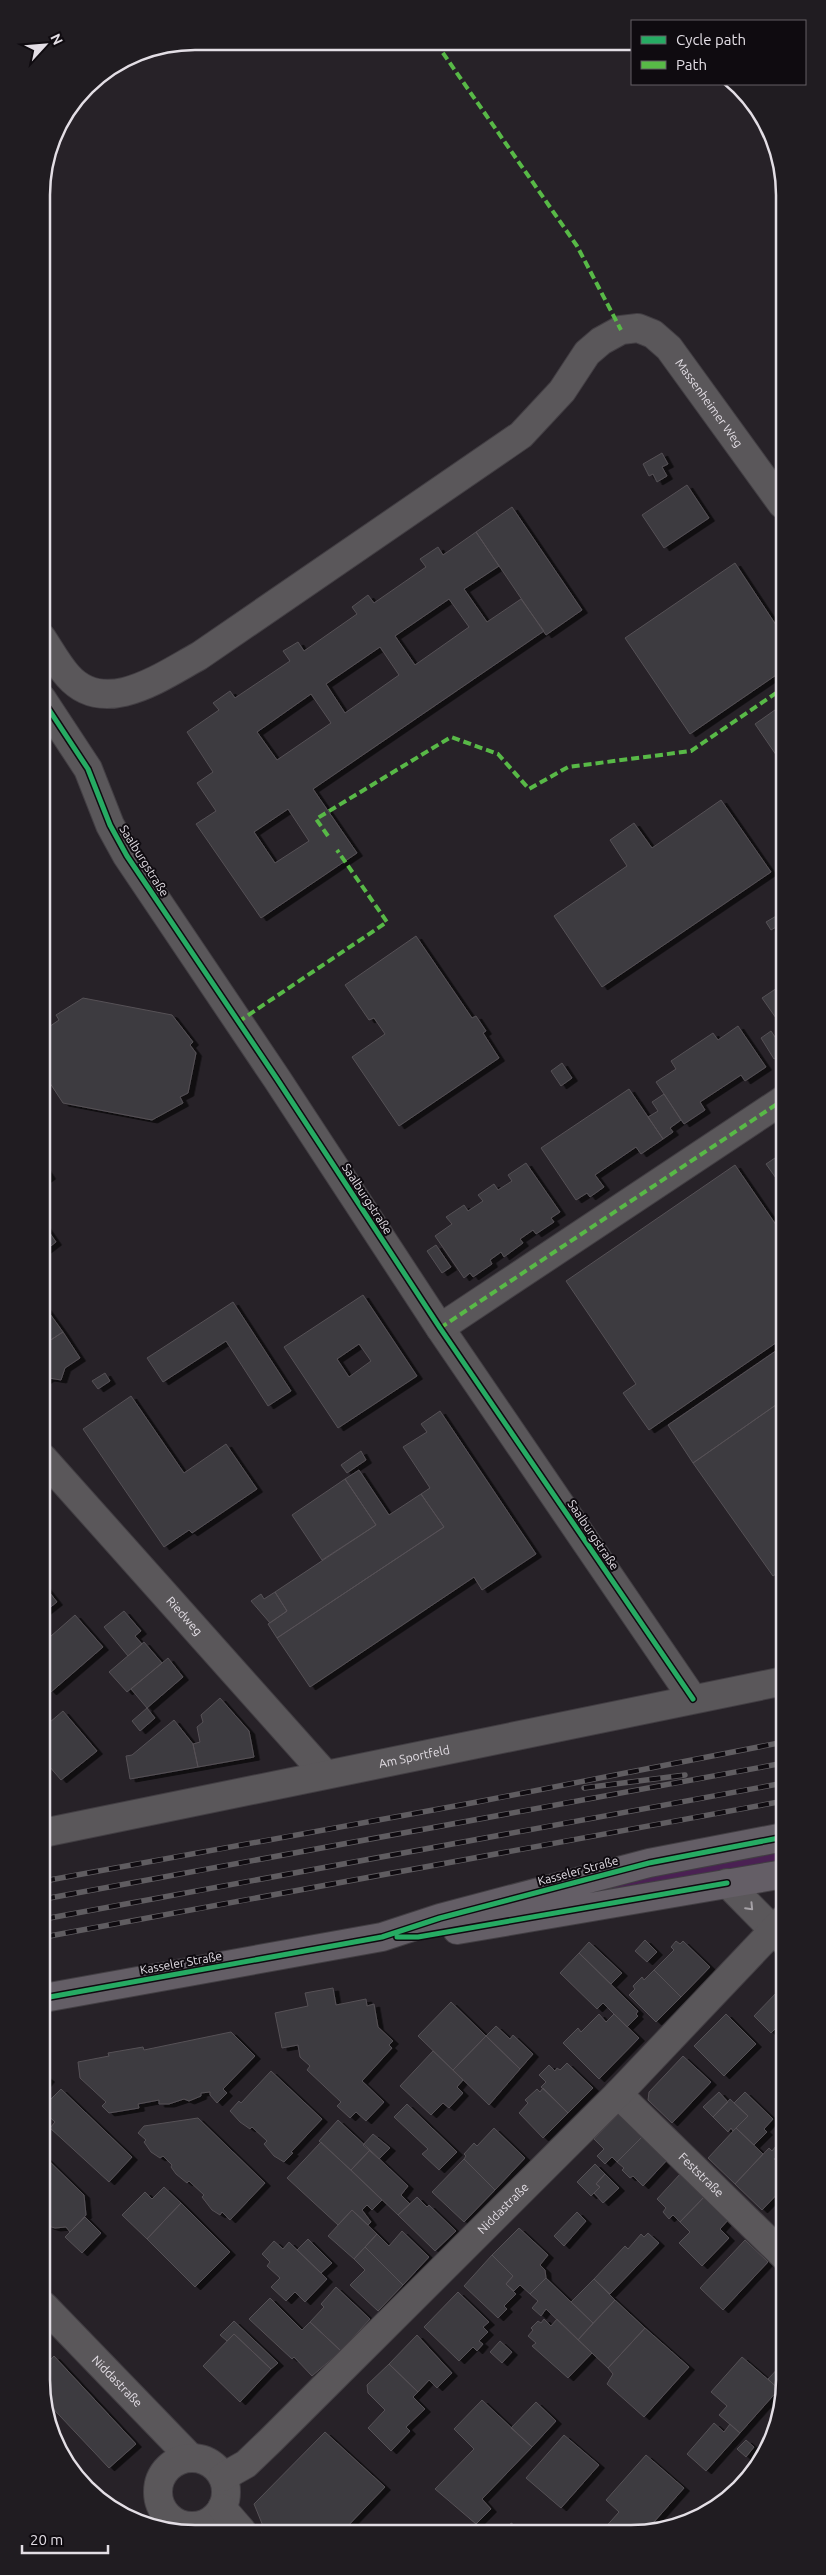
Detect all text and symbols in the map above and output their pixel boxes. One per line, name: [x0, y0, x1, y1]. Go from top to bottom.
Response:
north arrow: [20, 20, 70, 70]
legend: [631, 20, 806, 85]
text: N: [47, 31, 66, 48]
text: Cycle path: [676, 31, 746, 48]
text: Path: [676, 56, 707, 73]
street label: Massenheimer Weg: [673, 356, 746, 449]
street label: Saalburgstraße: [117, 823, 172, 899]
street label: Saalburgstraße: [340, 1161, 395, 1236]
street label: Saalburgstraße: [565, 1497, 622, 1572]
street label: Riedweg: [164, 1594, 205, 1638]
street label: Am Sportfeld: [378, 1743, 451, 1770]
street label: Kasseler Straße: [536, 1853, 620, 1888]
one-way arrow: [744, 1901, 753, 1910]
street label: Kasseler Straße: [139, 1949, 223, 1976]
street label: Feststraße: [676, 2150, 726, 2199]
street label: Niddastraße: [475, 2180, 531, 2236]
street label: Niddastraße: [90, 2353, 145, 2409]
scale bar: [22, 2522, 109, 2554]
text: 20 m: [30, 2531, 63, 2548]

